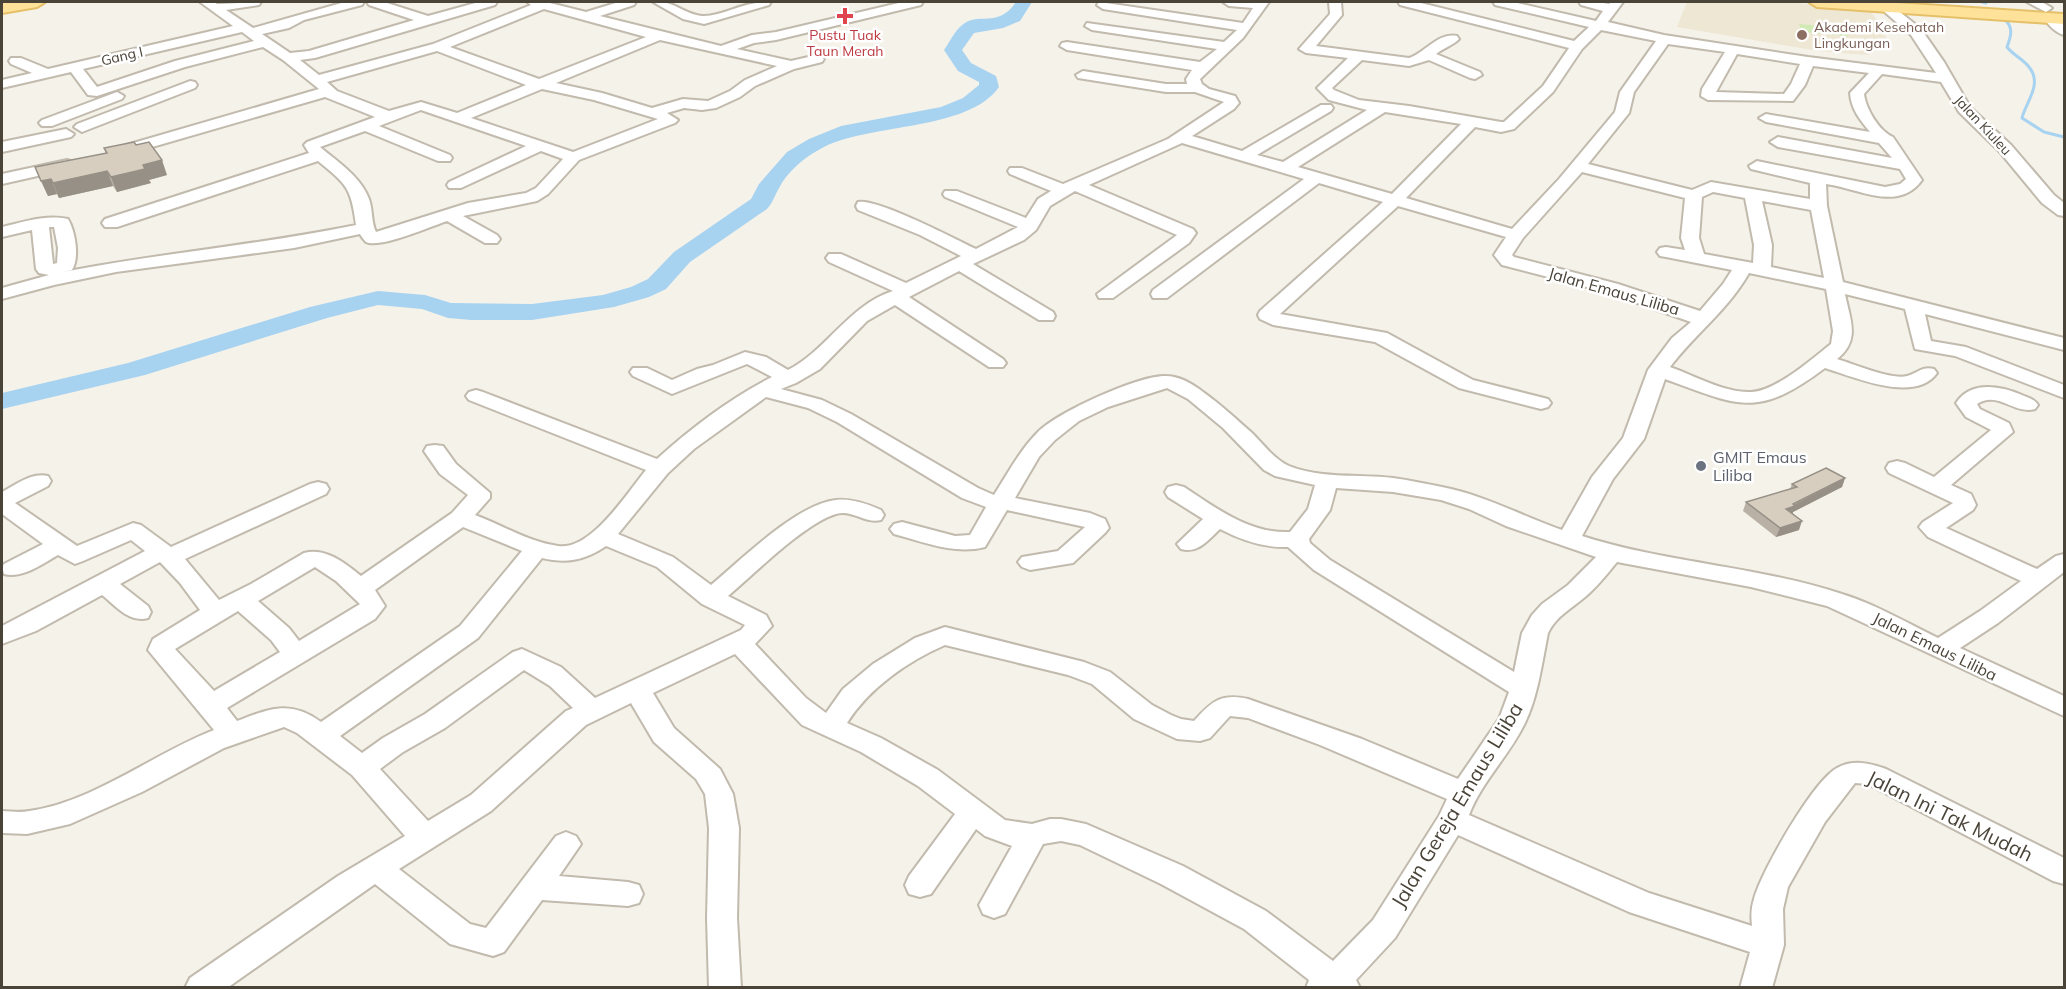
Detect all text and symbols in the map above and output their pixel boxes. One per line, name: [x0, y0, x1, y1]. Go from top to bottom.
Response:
marker: Pustu Tuak Taun Merah: [836, 7, 854, 25]
place label: Akademi Kesehatah Lingkungan: [1814, 18, 1944, 52]
place label: Pustu Tuak Taun Merah: [807, 26, 883, 60]
marker: Akademi Kesehatah Lingkungan: [1795, 28, 1809, 42]
street label: Gang I: [99, 42, 145, 70]
street label: Jalan Kiuleu: [1951, 91, 2015, 159]
street label: Jalan Emaus Liliba: [1546, 263, 1682, 319]
place label: GMIT Emaus Liliba: [1713, 447, 1807, 485]
marker: GMIT Emaus Liliba: [1694, 459, 1708, 473]
street label: Jalan Emaus Liliba: [1870, 607, 2000, 685]
street label: Jalan Gereja Emaus Liliba: [1385, 698, 1528, 912]
street label: Jalan Ini Tak Mudah: [1863, 764, 2037, 867]

